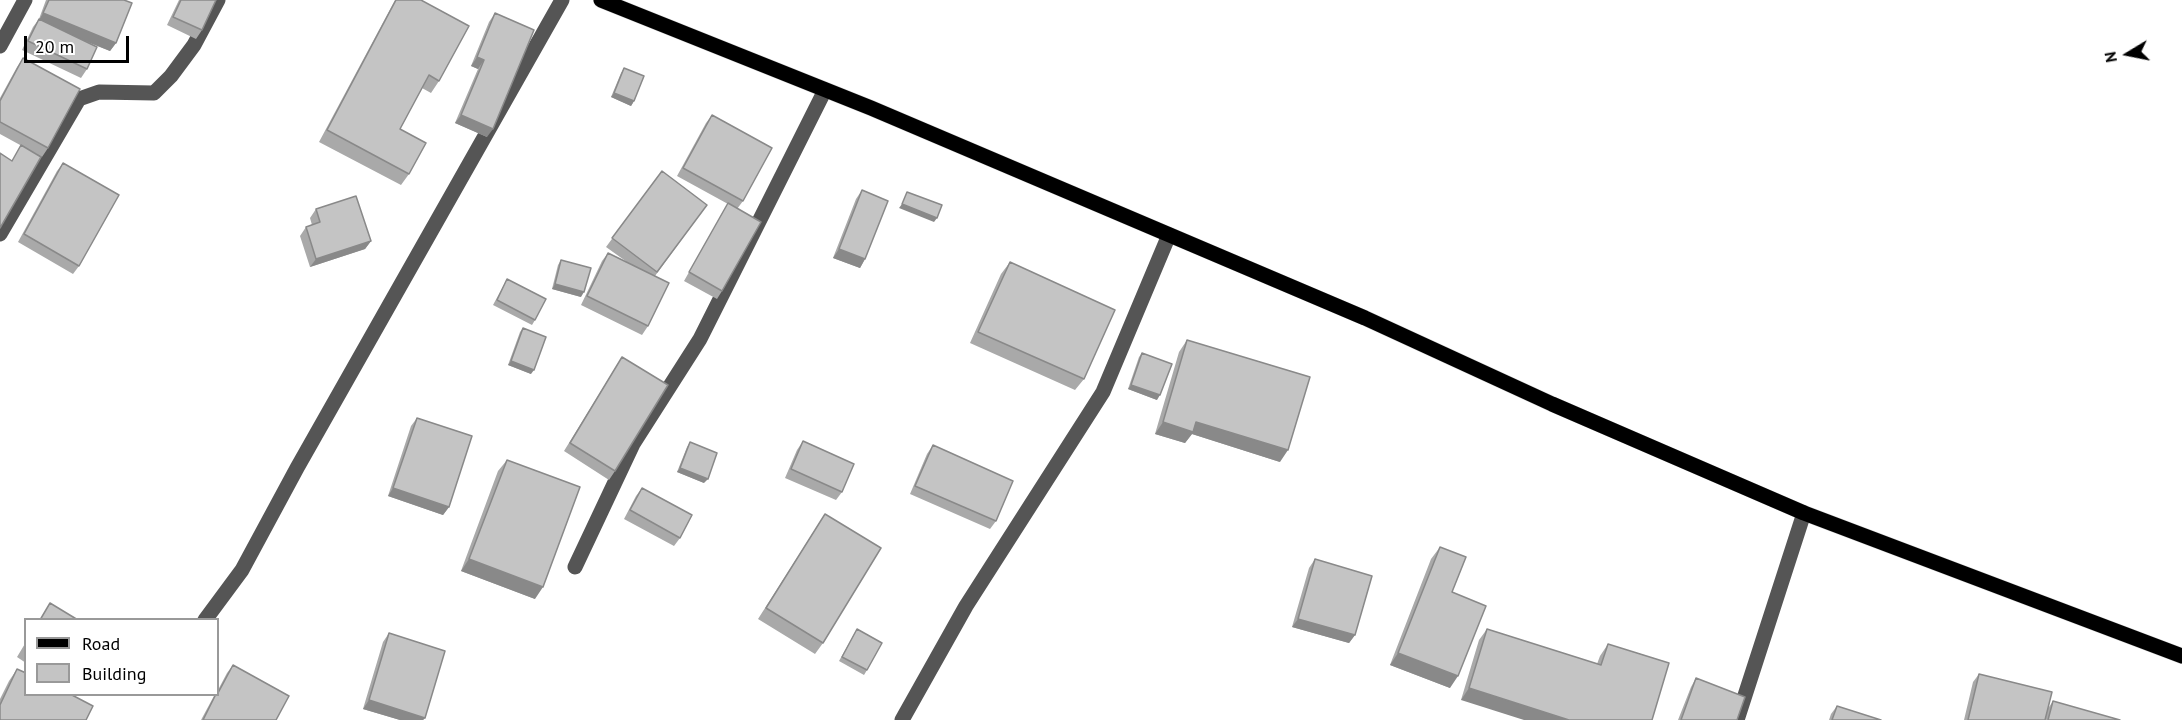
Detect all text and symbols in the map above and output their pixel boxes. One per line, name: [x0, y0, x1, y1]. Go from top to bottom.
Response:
scale bar: [27, 24, 132, 62]
north arrow: [2098, 24, 2158, 84]
text: 20 m: [35, 35, 74, 58]
text: N: [2100, 50, 2121, 64]
legend: [24, 618, 219, 696]
text: Road: [82, 632, 120, 655]
text: Building: [82, 662, 146, 685]

